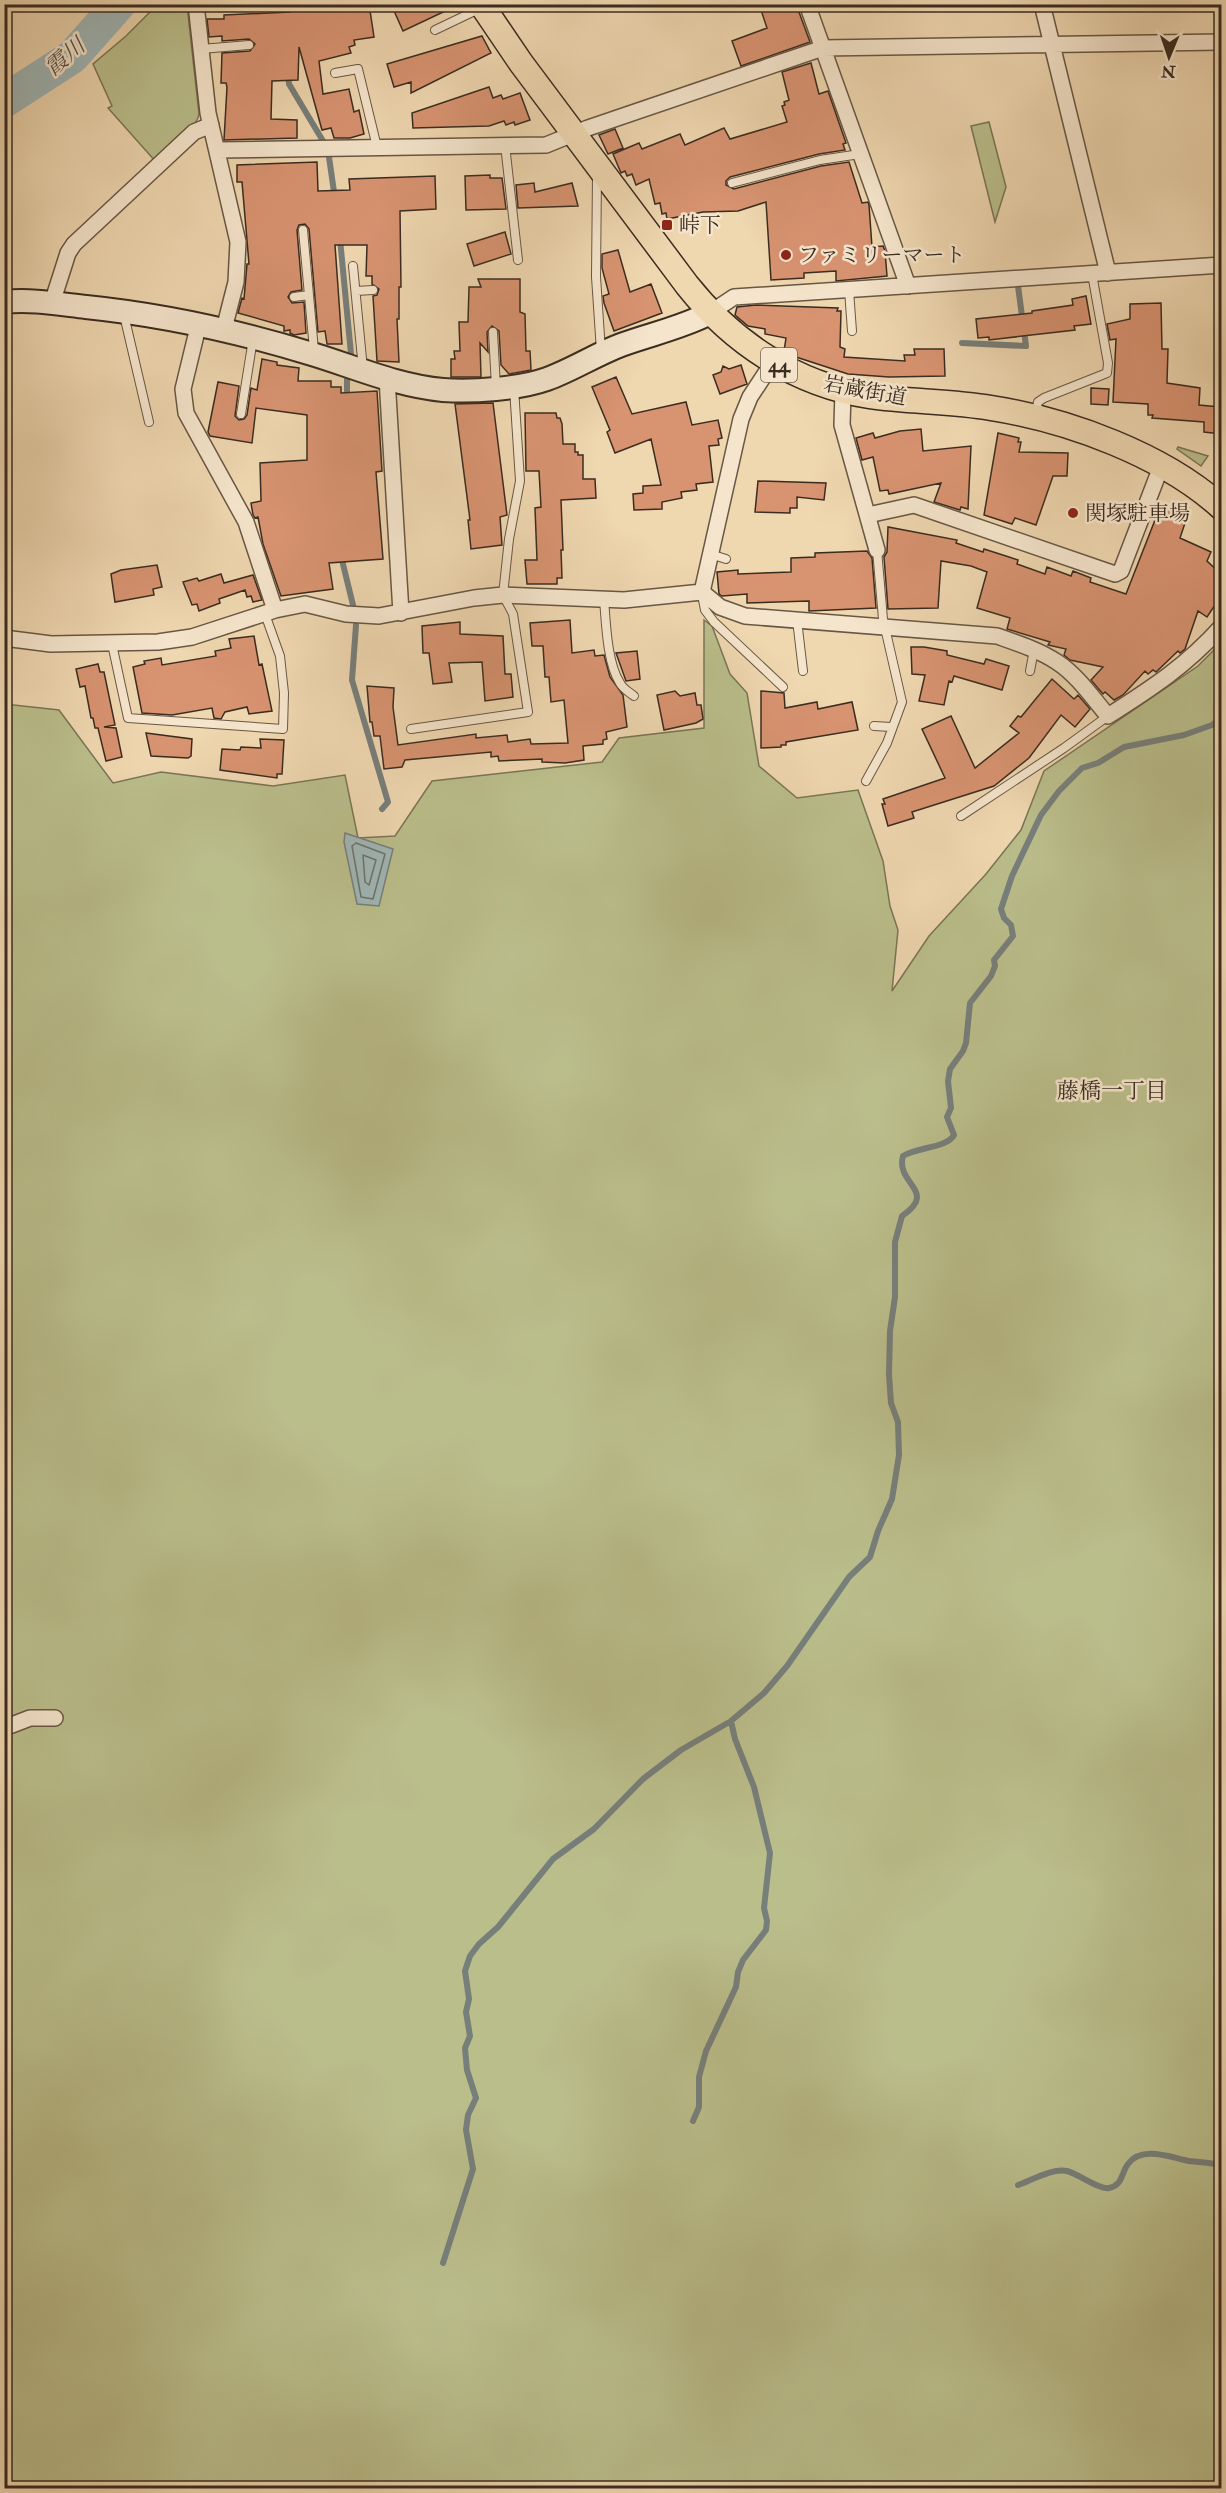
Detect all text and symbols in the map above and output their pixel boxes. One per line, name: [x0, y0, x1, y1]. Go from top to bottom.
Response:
north arrow: [1139, 27, 1199, 87]
water label: 霞川: [39, 31, 92, 82]
text: N: [1160, 61, 1177, 81]
place label: 峠下: [679, 212, 721, 239]
marker: 峠下: [660, 218, 674, 232]
place label: ファミリーマート: [798, 242, 966, 269]
marker: ファミリーマート: [779, 248, 793, 262]
road number: 44: [761, 348, 797, 382]
street label: 岩蔵街道: [821, 370, 909, 412]
place label: 関塚駐車場: [1085, 500, 1190, 527]
marker: 関塚駐車場: [1066, 506, 1080, 520]
district label: 藤橋一丁目: [1057, 1077, 1167, 1105]

